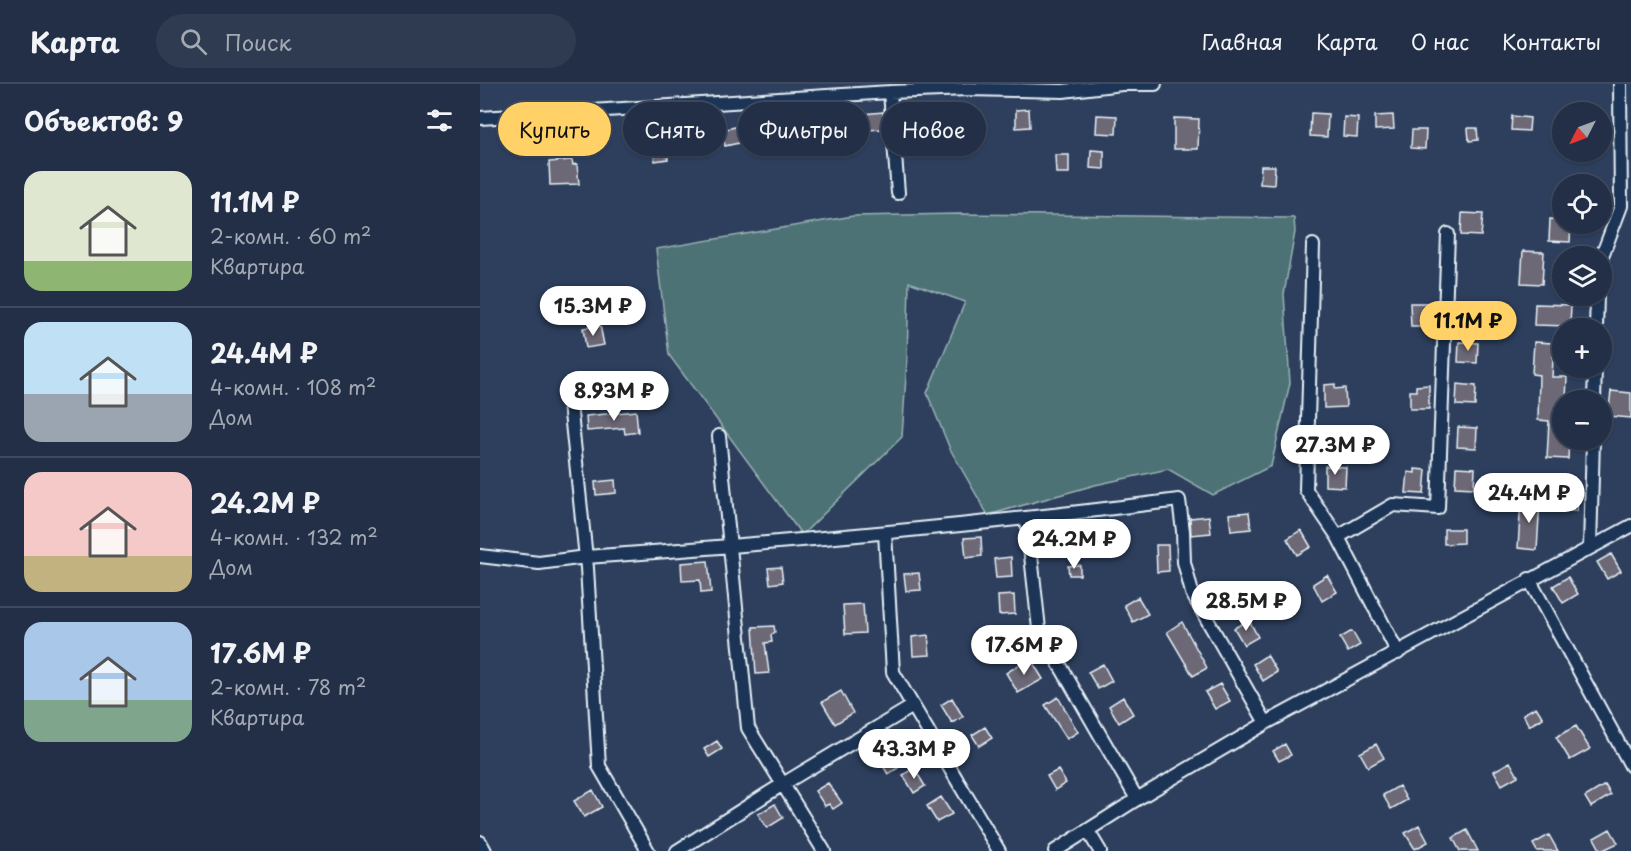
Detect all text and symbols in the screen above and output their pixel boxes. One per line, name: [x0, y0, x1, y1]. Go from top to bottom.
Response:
search box: [156, 14, 576, 68]
text: Карта: [30, 20, 120, 63]
icon: search: [177, 25, 210, 58]
text: Поиск: [225, 25, 292, 58]
text: Главная: [1202, 25, 1283, 57]
text: Карта: [1316, 25, 1378, 57]
text: О нас: [1411, 25, 1469, 57]
text: Контакты: [1502, 25, 1601, 57]
text: Объектов: 9: [24, 101, 183, 140]
chip: Купить: [498, 102, 611, 156]
chip: Снять: [623, 102, 726, 156]
chip: Фильтры: [738, 102, 869, 156]
chip: Новое: [881, 102, 986, 156]
north arrow: [1552, 102, 1612, 162]
map controls: [1552, 102, 1612, 450]
icon: filters: [423, 104, 456, 137]
button: locate: [1552, 174, 1612, 234]
text: 11.1M ₽: [210, 182, 299, 221]
icon: home: [72, 195, 144, 267]
text: 2-комн. · 60 m²: [210, 221, 371, 251]
button: layers: [1552, 246, 1612, 306]
text: Квартира: [210, 251, 304, 281]
pin: 15.3M ₽: [538, 286, 648, 337]
text: 15.3M ₽: [554, 290, 632, 320]
pin: 11.1M ₽: [1413, 301, 1523, 352]
text: 11.1M ₽: [1434, 305, 1502, 335]
button: +: [1552, 318, 1612, 378]
text: 24.4M ₽: [210, 333, 318, 372]
icon: home: [72, 346, 144, 418]
pin: 8.93M ₽: [559, 371, 669, 422]
text: 4-комн. · 108 m²: [210, 372, 376, 402]
text: 8.93M ₽: [574, 375, 654, 405]
button: −: [1552, 390, 1612, 450]
text: Дом: [210, 402, 253, 432]
pin: 27.3M ₽: [1280, 425, 1390, 476]
text: 27.3M ₽: [1295, 429, 1375, 459]
pin: 24.4M ₽: [1474, 473, 1584, 524]
text: 24.4M ₽: [1488, 477, 1570, 507]
text: 24.2M ₽: [210, 483, 320, 522]
icon: home: [72, 496, 144, 568]
pin: 24.2M ₽: [1019, 519, 1129, 570]
text: 4-комн. · 132 m²: [210, 522, 378, 552]
text: 24.2M ₽: [1032, 523, 1116, 553]
text: Дом: [210, 552, 253, 582]
pin: 28.5M ₽: [1191, 581, 1301, 632]
text: 28.5M ₽: [1205, 585, 1287, 615]
pin: 17.6M ₽: [969, 625, 1079, 676]
text: 17.6M ₽: [985, 629, 1063, 659]
text: 17.6M ₽: [210, 633, 311, 672]
icon: home: [72, 646, 144, 718]
text: 2-комн. · 78 m²: [210, 672, 366, 702]
text: Квартира: [210, 702, 304, 732]
pin: 43.3M ₽: [859, 729, 969, 780]
text: 43.3M ₽: [872, 733, 956, 763]

